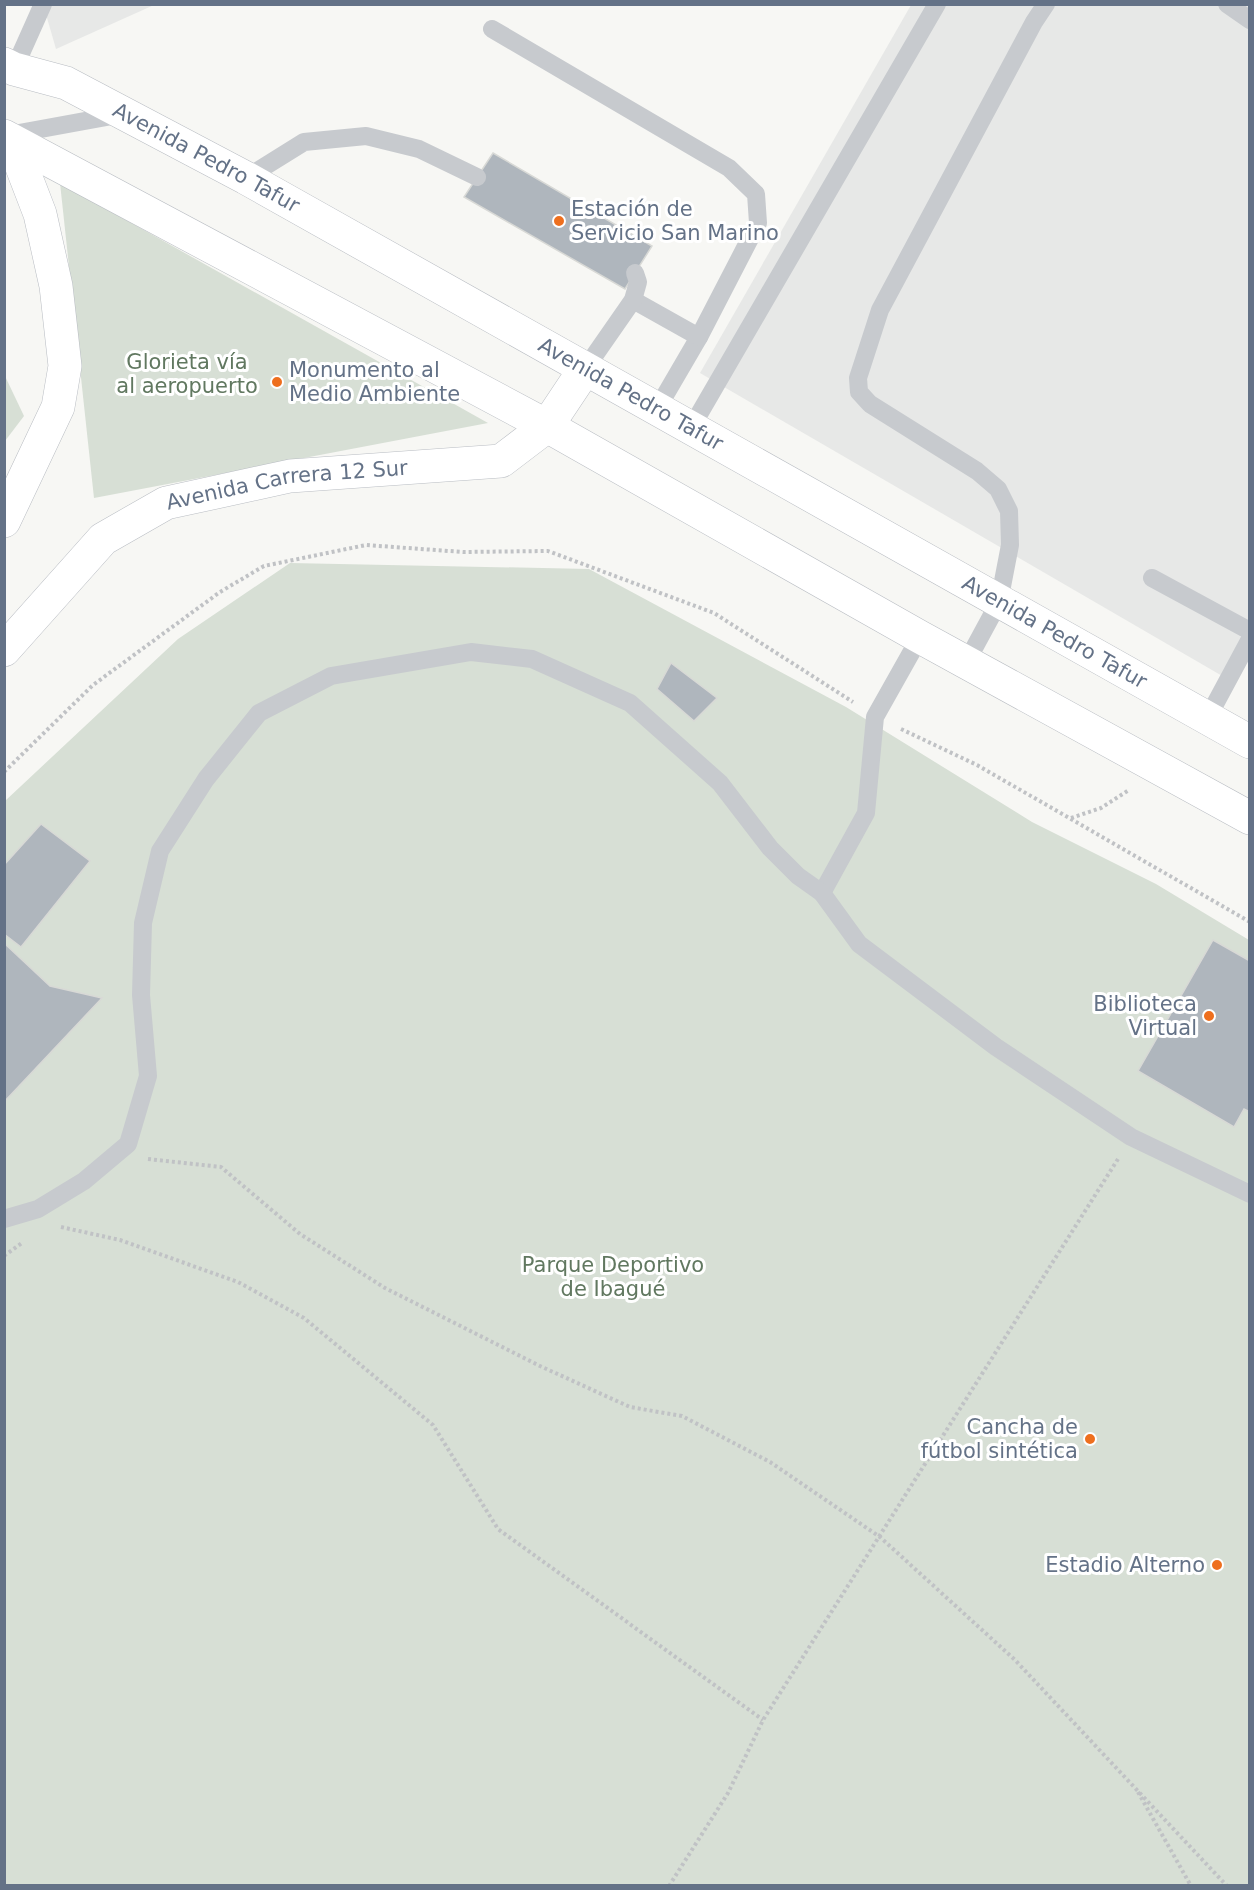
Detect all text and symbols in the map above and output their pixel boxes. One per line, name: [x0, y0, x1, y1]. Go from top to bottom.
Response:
street label: Avenida Pedro Tafur: [109, 98, 304, 218]
place label: Estación de Servicio San Marino: [571, 197, 779, 245]
marker: Estación de Servicio San Marino: [552, 214, 566, 228]
street label: Avenida Pedro Tafur: [534, 333, 728, 456]
park label: Glorieta vía al aeropuerto: [116, 350, 258, 398]
place label: Monumento al Medio Ambiente: [289, 358, 460, 406]
marker: Monumento al Medio Ambiente: [270, 375, 284, 389]
street label: Avenida Carrera 12 Sur: [164, 456, 409, 515]
street label: Avenida Pedro Tafur: [958, 571, 1151, 694]
place label: Biblioteca Virtual: [1093, 992, 1197, 1040]
marker: Biblioteca Virtual: [1202, 1009, 1216, 1023]
park label: Parque Deportivo de Ibagué: [522, 1253, 704, 1301]
place label: Cancha de fútbol sintética: [921, 1415, 1078, 1463]
marker: Cancha de fútbol sintética: [1083, 1432, 1097, 1446]
place label: Estadio Alterno: [1045, 1553, 1205, 1577]
marker: Estadio Alterno: [1210, 1558, 1224, 1572]

